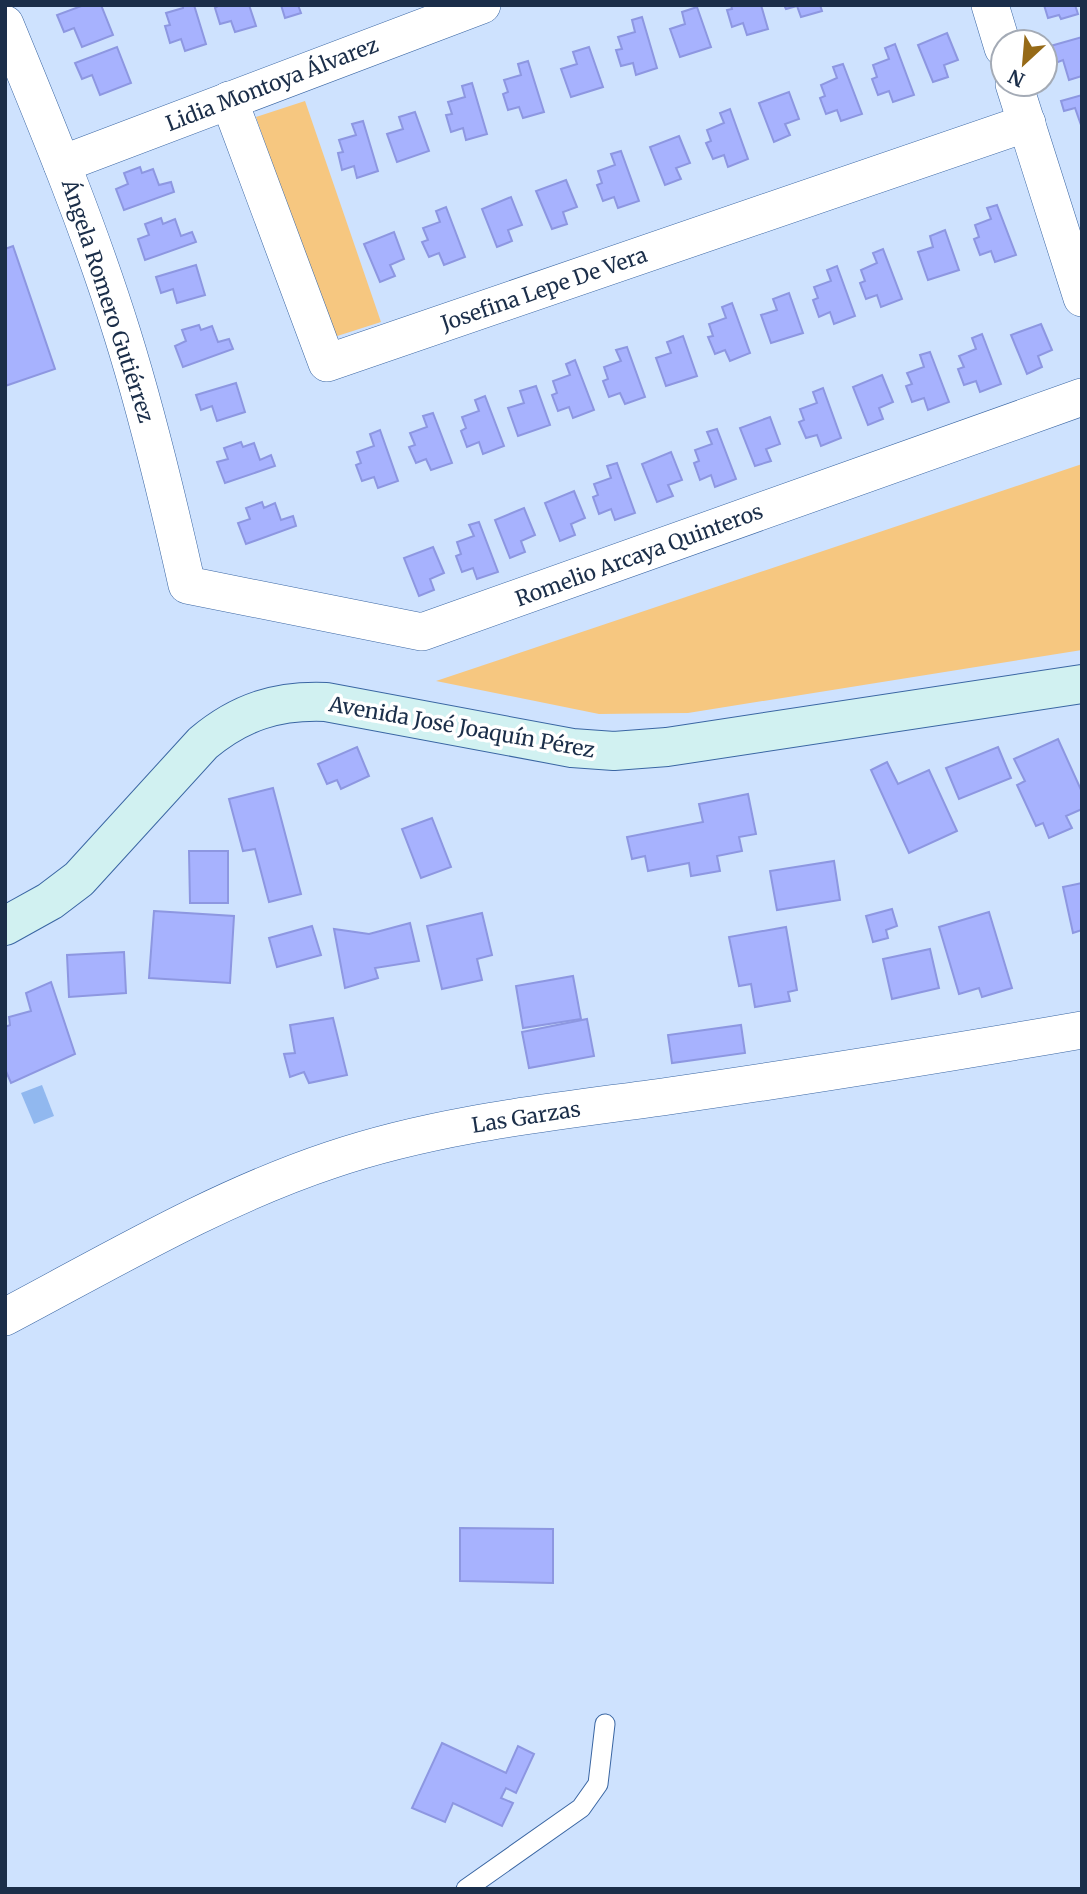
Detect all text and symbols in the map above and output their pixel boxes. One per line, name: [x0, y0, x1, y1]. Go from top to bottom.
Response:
north arrow: [989, 28, 1059, 98]
street label: Lidia Montoya Álvarez: [161, 30, 382, 137]
text: N: [1005, 64, 1029, 92]
street label: Ángela Romero Gutiérrez: [56, 175, 161, 426]
street label: Josefina Lepe De Vera: [437, 241, 651, 337]
street label: Romelio Arcaya Quinteros: [512, 498, 766, 612]
street label: Avenida José Joaquín Pérez: [326, 690, 597, 764]
street label: Las Garzas: [470, 1095, 582, 1139]

